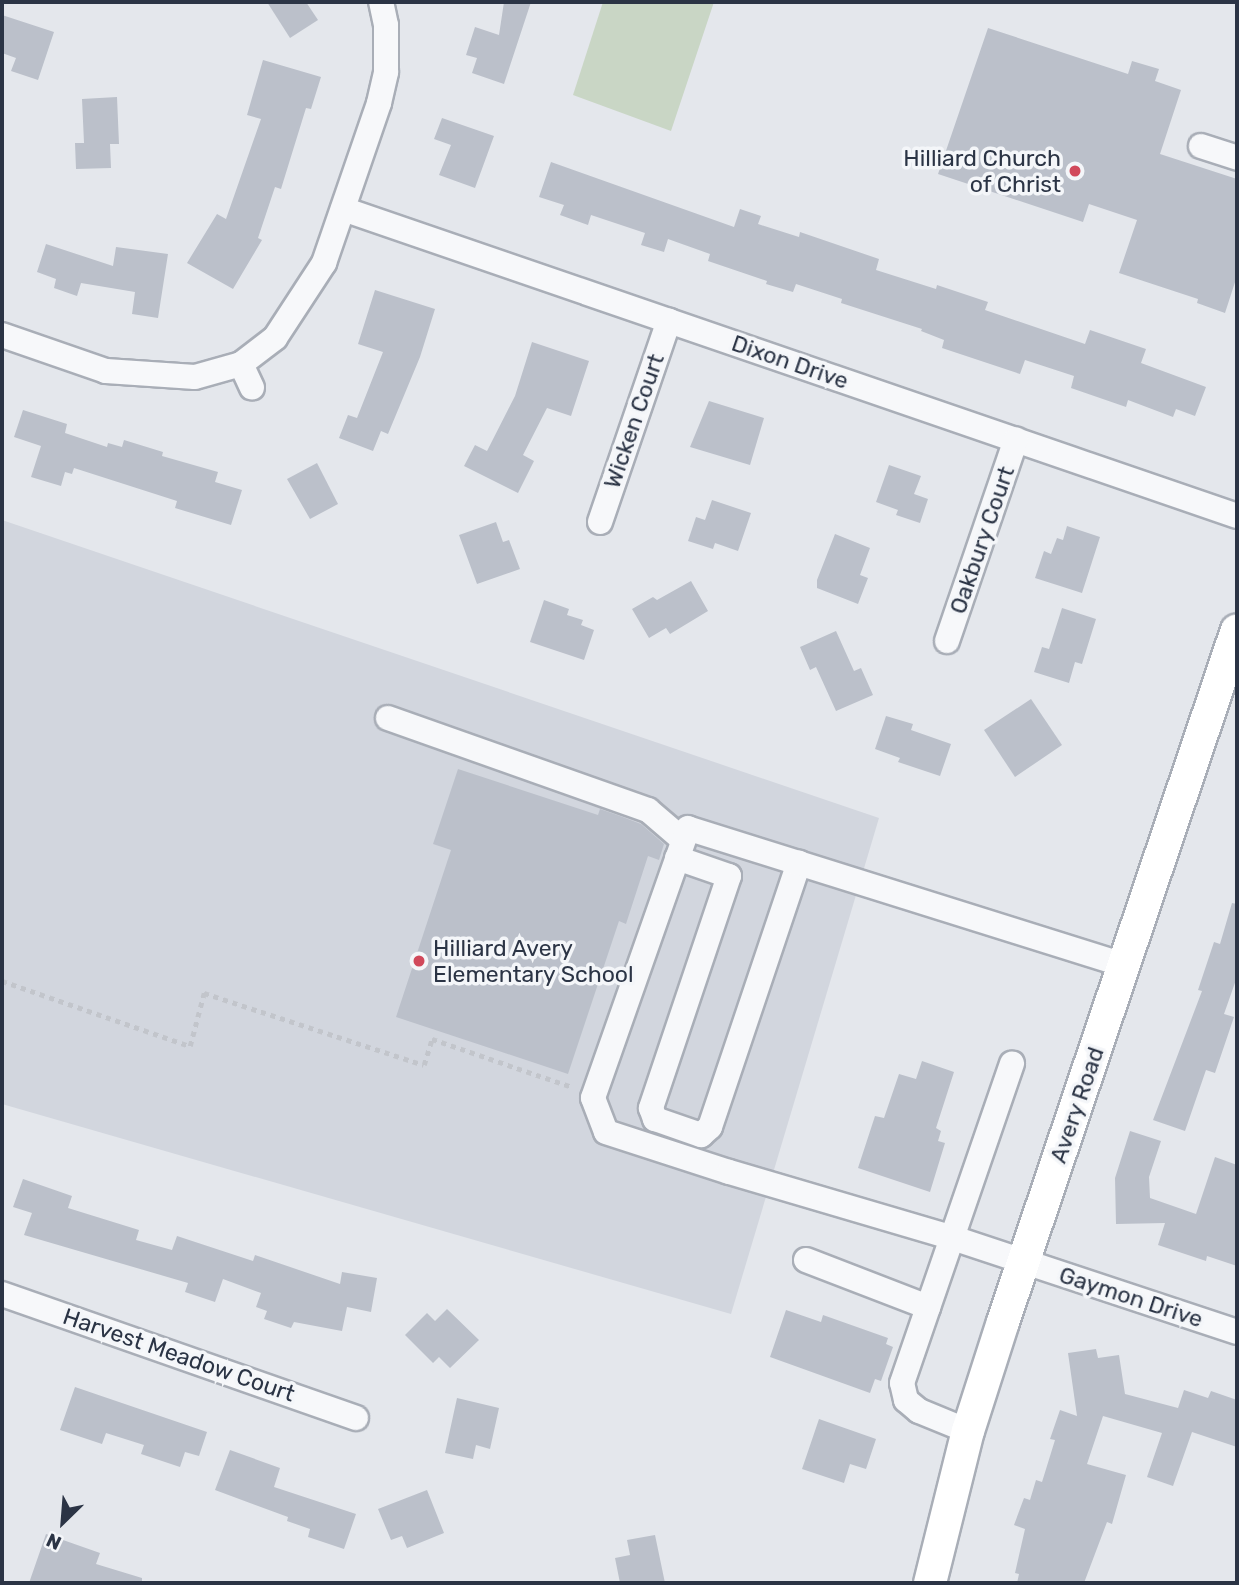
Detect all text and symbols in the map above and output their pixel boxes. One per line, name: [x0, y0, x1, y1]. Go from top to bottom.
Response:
place label: Hilliard Church of Christ: [903, 144, 1061, 198]
marker: Hilliard Church of Christ: [1067, 163, 1083, 179]
street label: Dixon Drive: [728, 329, 852, 395]
street label: Wicken Court: [598, 350, 670, 492]
street label: Oakbury Court: [944, 462, 1020, 618]
place label: Hilliard Avery Elementary School: [433, 934, 634, 988]
marker: Hilliard Avery Elementary School: [411, 953, 427, 969]
street label: Avery Road: [1044, 1043, 1110, 1167]
street label: Gaymon Drive: [1056, 1261, 1206, 1333]
street label: Harvest Meadow Court: [59, 1302, 299, 1408]
north arrow: [28, 1487, 98, 1557]
text: N: [43, 1528, 65, 1555]

